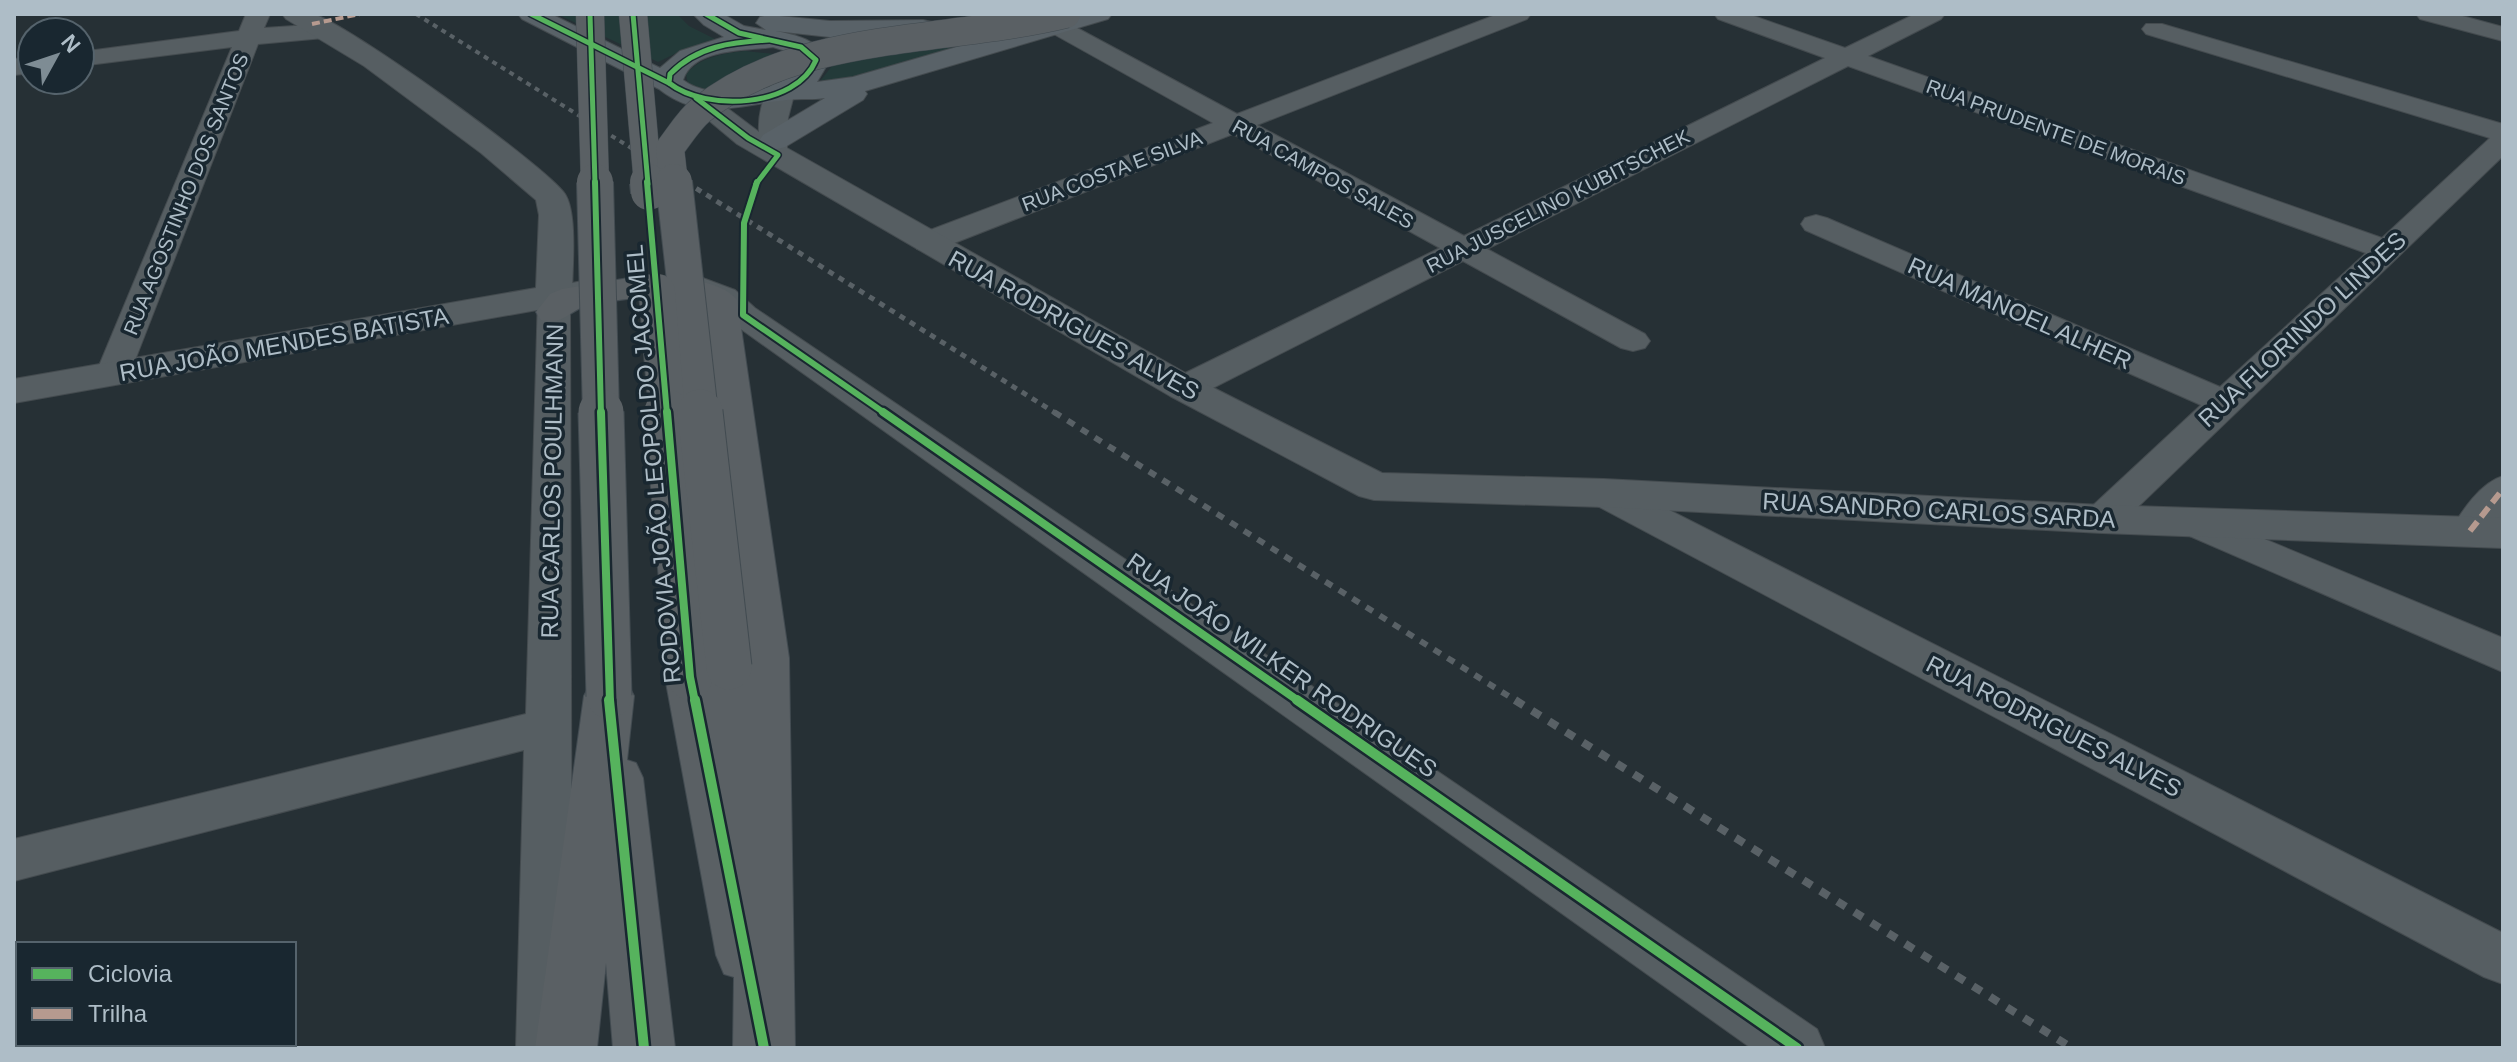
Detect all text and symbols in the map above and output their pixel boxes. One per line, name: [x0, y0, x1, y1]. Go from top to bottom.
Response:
north arrow: [16, 16, 96, 96]
text: N: [56, 29, 86, 58]
street label: RUA AGOSTINHO DOS SANTOS: [119, 50, 253, 338]
street label: RUA PRUDENTE DE MORAIS: [1923, 75, 2189, 189]
street label: RUA CAMPOS SALES: [1229, 115, 1417, 233]
street label: RUA JUSCELINO KUBITSCHEK: [1423, 125, 1694, 277]
street label: RUA COSTA E SILVA: [1019, 126, 1206, 216]
street label: RUA FLORINDO LINDES: [2193, 226, 2411, 432]
street label: RODOVIA JOÃO LEOPOLDO JACOMEL: [620, 244, 686, 684]
street label: RUA RODRIGUES ALVES: [944, 245, 1204, 405]
street label: RUA MANOEL ALHER: [1904, 251, 2136, 375]
street label: RUA JOÃO MENDES BATISTA: [117, 302, 451, 386]
street label: RUA CARLOS POULHMANN: [536, 323, 568, 639]
street label: RUA SANDRO CARLOS SARDA: [1762, 487, 2116, 533]
street label: RUA JOÃO WILKER RODRIGUES: [1122, 547, 1442, 783]
street label: RUA RODRIGUES ALVES: [1922, 650, 2186, 802]
legend: [16, 942, 296, 1046]
text: Ciclovia: [88, 960, 173, 987]
text: Trilha: [88, 1000, 148, 1027]

